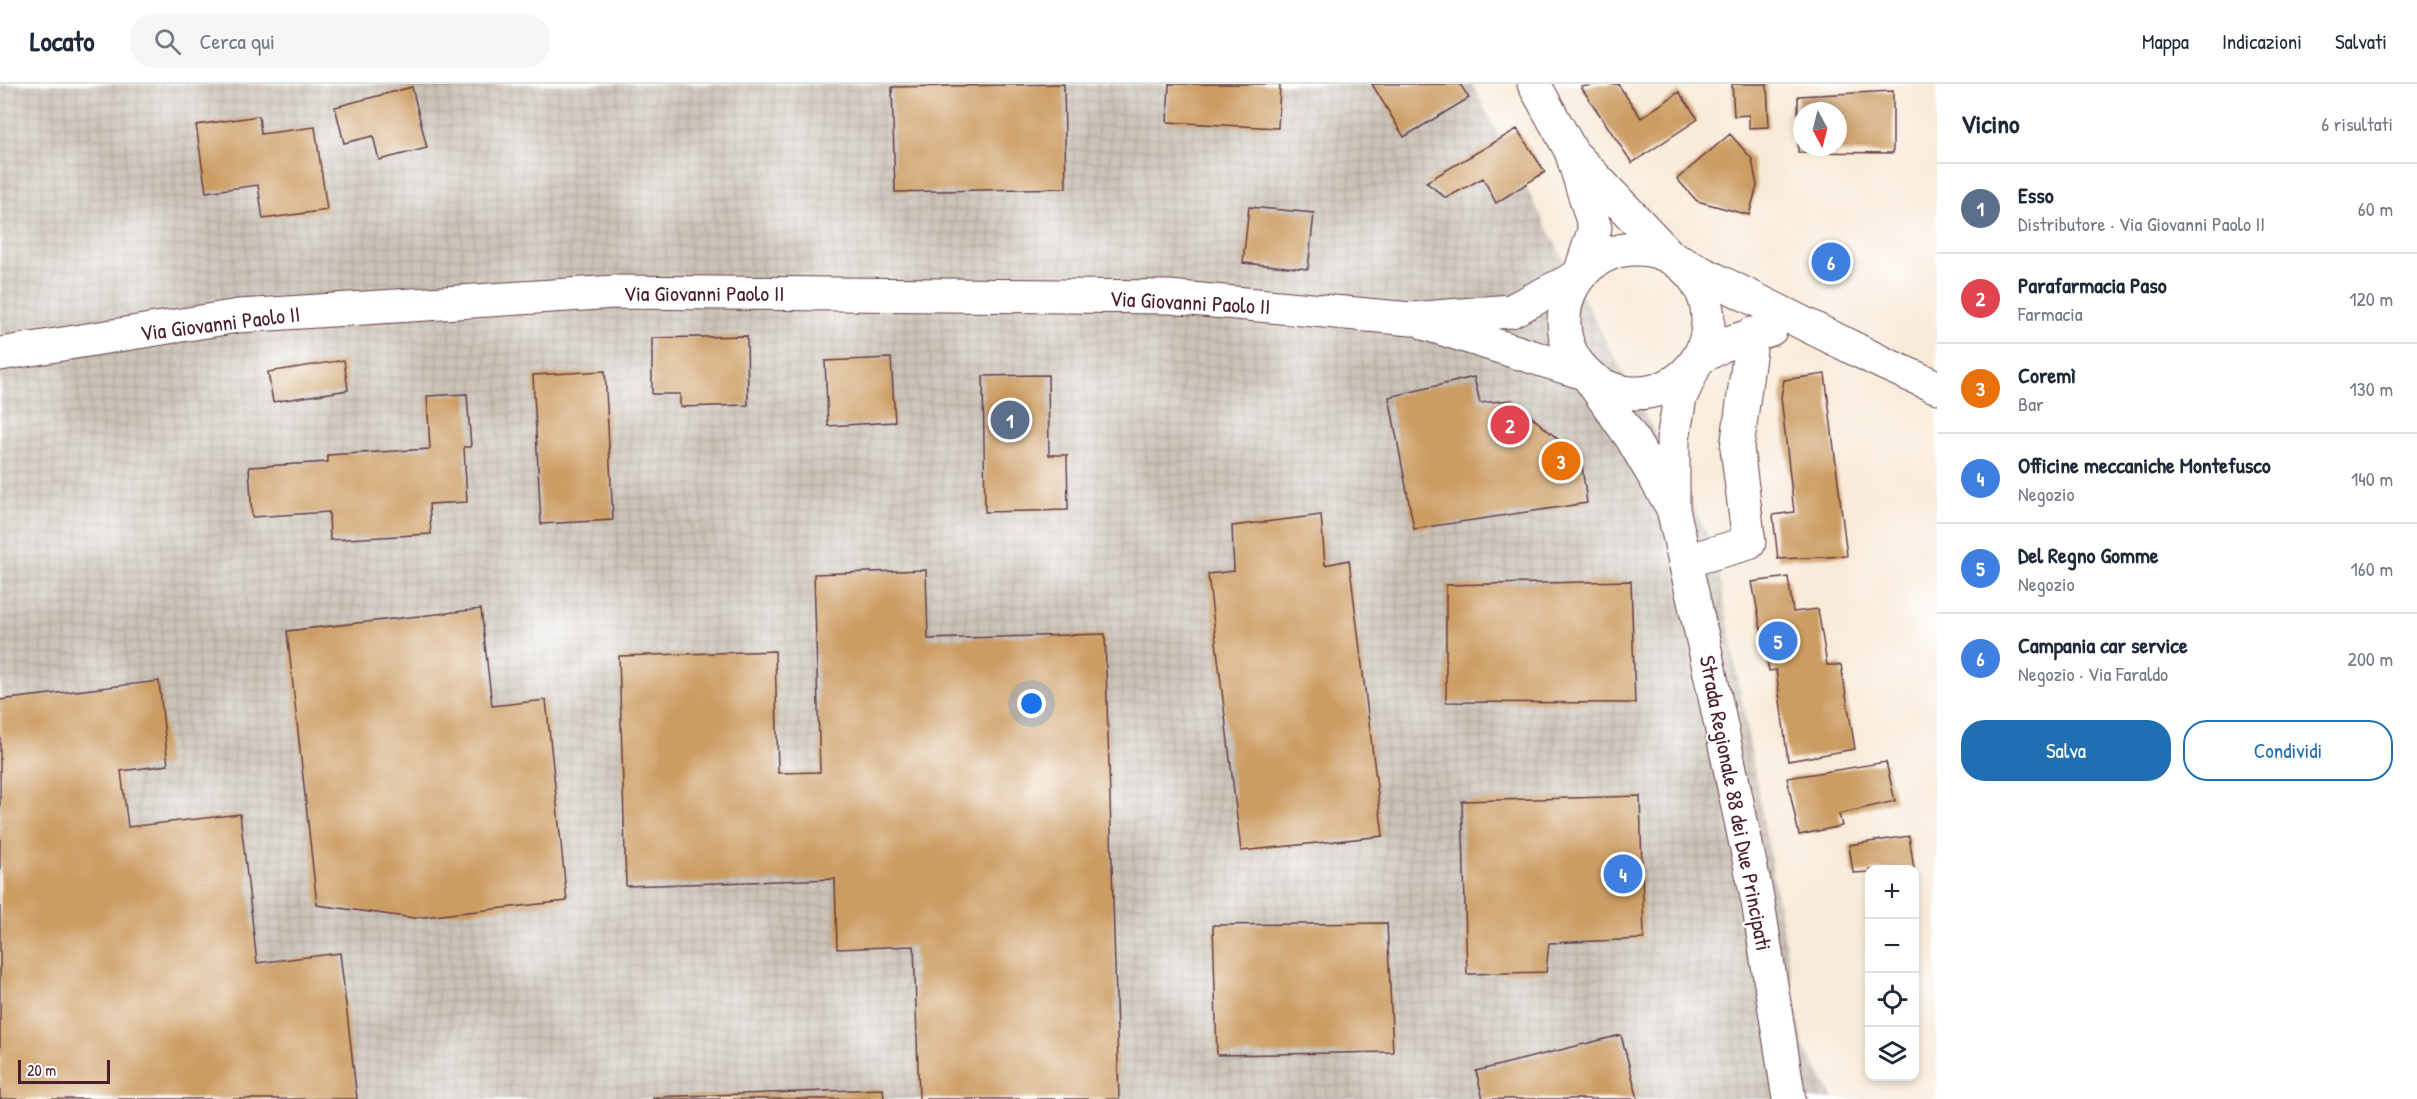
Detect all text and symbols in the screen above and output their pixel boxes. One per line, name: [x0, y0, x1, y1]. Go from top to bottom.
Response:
search box: [130, 14, 550, 68]
text: Locato: [30, 22, 94, 60]
icon: search: [151, 25, 184, 58]
text: Cerca qui: [199, 26, 275, 56]
text: Mappa: [2142, 27, 2189, 56]
text: Indicazioni: [2222, 27, 2302, 56]
text: Salvati: [2335, 27, 2387, 56]
north arrow: [1793, 102, 1847, 156]
text: Vicino: [1961, 106, 2020, 141]
text: 6 risultati: [2321, 110, 2393, 137]
text: Esso: [2018, 180, 2054, 210]
text: 1: [1977, 195, 1984, 222]
text: 60 m: [2358, 195, 2393, 222]
text: Distributore · Via Giovanni Paolo II: [2018, 210, 2265, 237]
pin: 6: [1812, 240, 1850, 285]
text: Parafarmacia Paso: [2018, 270, 2167, 300]
street label: Via Giovanni Paolo II: [624, 278, 784, 308]
street label: Via Giovanni Paolo II: [1109, 283, 1271, 321]
text: 2: [1976, 285, 1985, 312]
text: 120 m: [2349, 285, 2393, 312]
street label: Via Giovanni Paolo II: [138, 298, 302, 348]
text: Farmacia: [2018, 300, 2083, 327]
text: Coremì: [2018, 360, 2076, 390]
text: 3: [1976, 375, 1985, 402]
text: 130 m: [2350, 375, 2393, 402]
text: Bar: [2018, 390, 2044, 417]
pin: 1: [990, 398, 1030, 442]
pin: 2: [1490, 402, 1530, 448]
pin: 3: [1542, 438, 1580, 484]
text: Officine meccaniche Montefusco: [2018, 450, 2271, 480]
text: 4: [1977, 465, 1984, 492]
text: 140 m: [2351, 465, 2393, 492]
text: Negozio: [2018, 480, 2075, 507]
text: Del Regno Gomme: [2018, 540, 2159, 570]
text: 5: [1976, 555, 1985, 582]
text: 160 m: [2351, 555, 2393, 582]
text: Negozio: [2018, 570, 2075, 597]
pin: 5: [1758, 618, 1798, 664]
text: Campania car service: [2018, 630, 2188, 660]
text: 6: [1977, 645, 1984, 672]
text: 200 m: [2348, 645, 2393, 672]
street label: Strada Regionale 88 dei Due Principati: [1693, 653, 1779, 953]
text: Negozio · Via Faraldo: [2018, 660, 2168, 687]
your location: [1017, 689, 1046, 718]
button: Salva: [1961, 720, 2171, 781]
button: Condividi: [2183, 720, 2393, 781]
pin: 4: [1604, 852, 1642, 896]
map controls: [1865, 865, 1919, 1081]
button: +: [1865, 865, 1919, 919]
button: −: [1865, 919, 1919, 973]
button: locate: [1865, 973, 1919, 1027]
button: layers: [1865, 1027, 1919, 1081]
scale bar: [18, 1057, 110, 1084]
text: 20 m: [27, 1059, 56, 1081]

